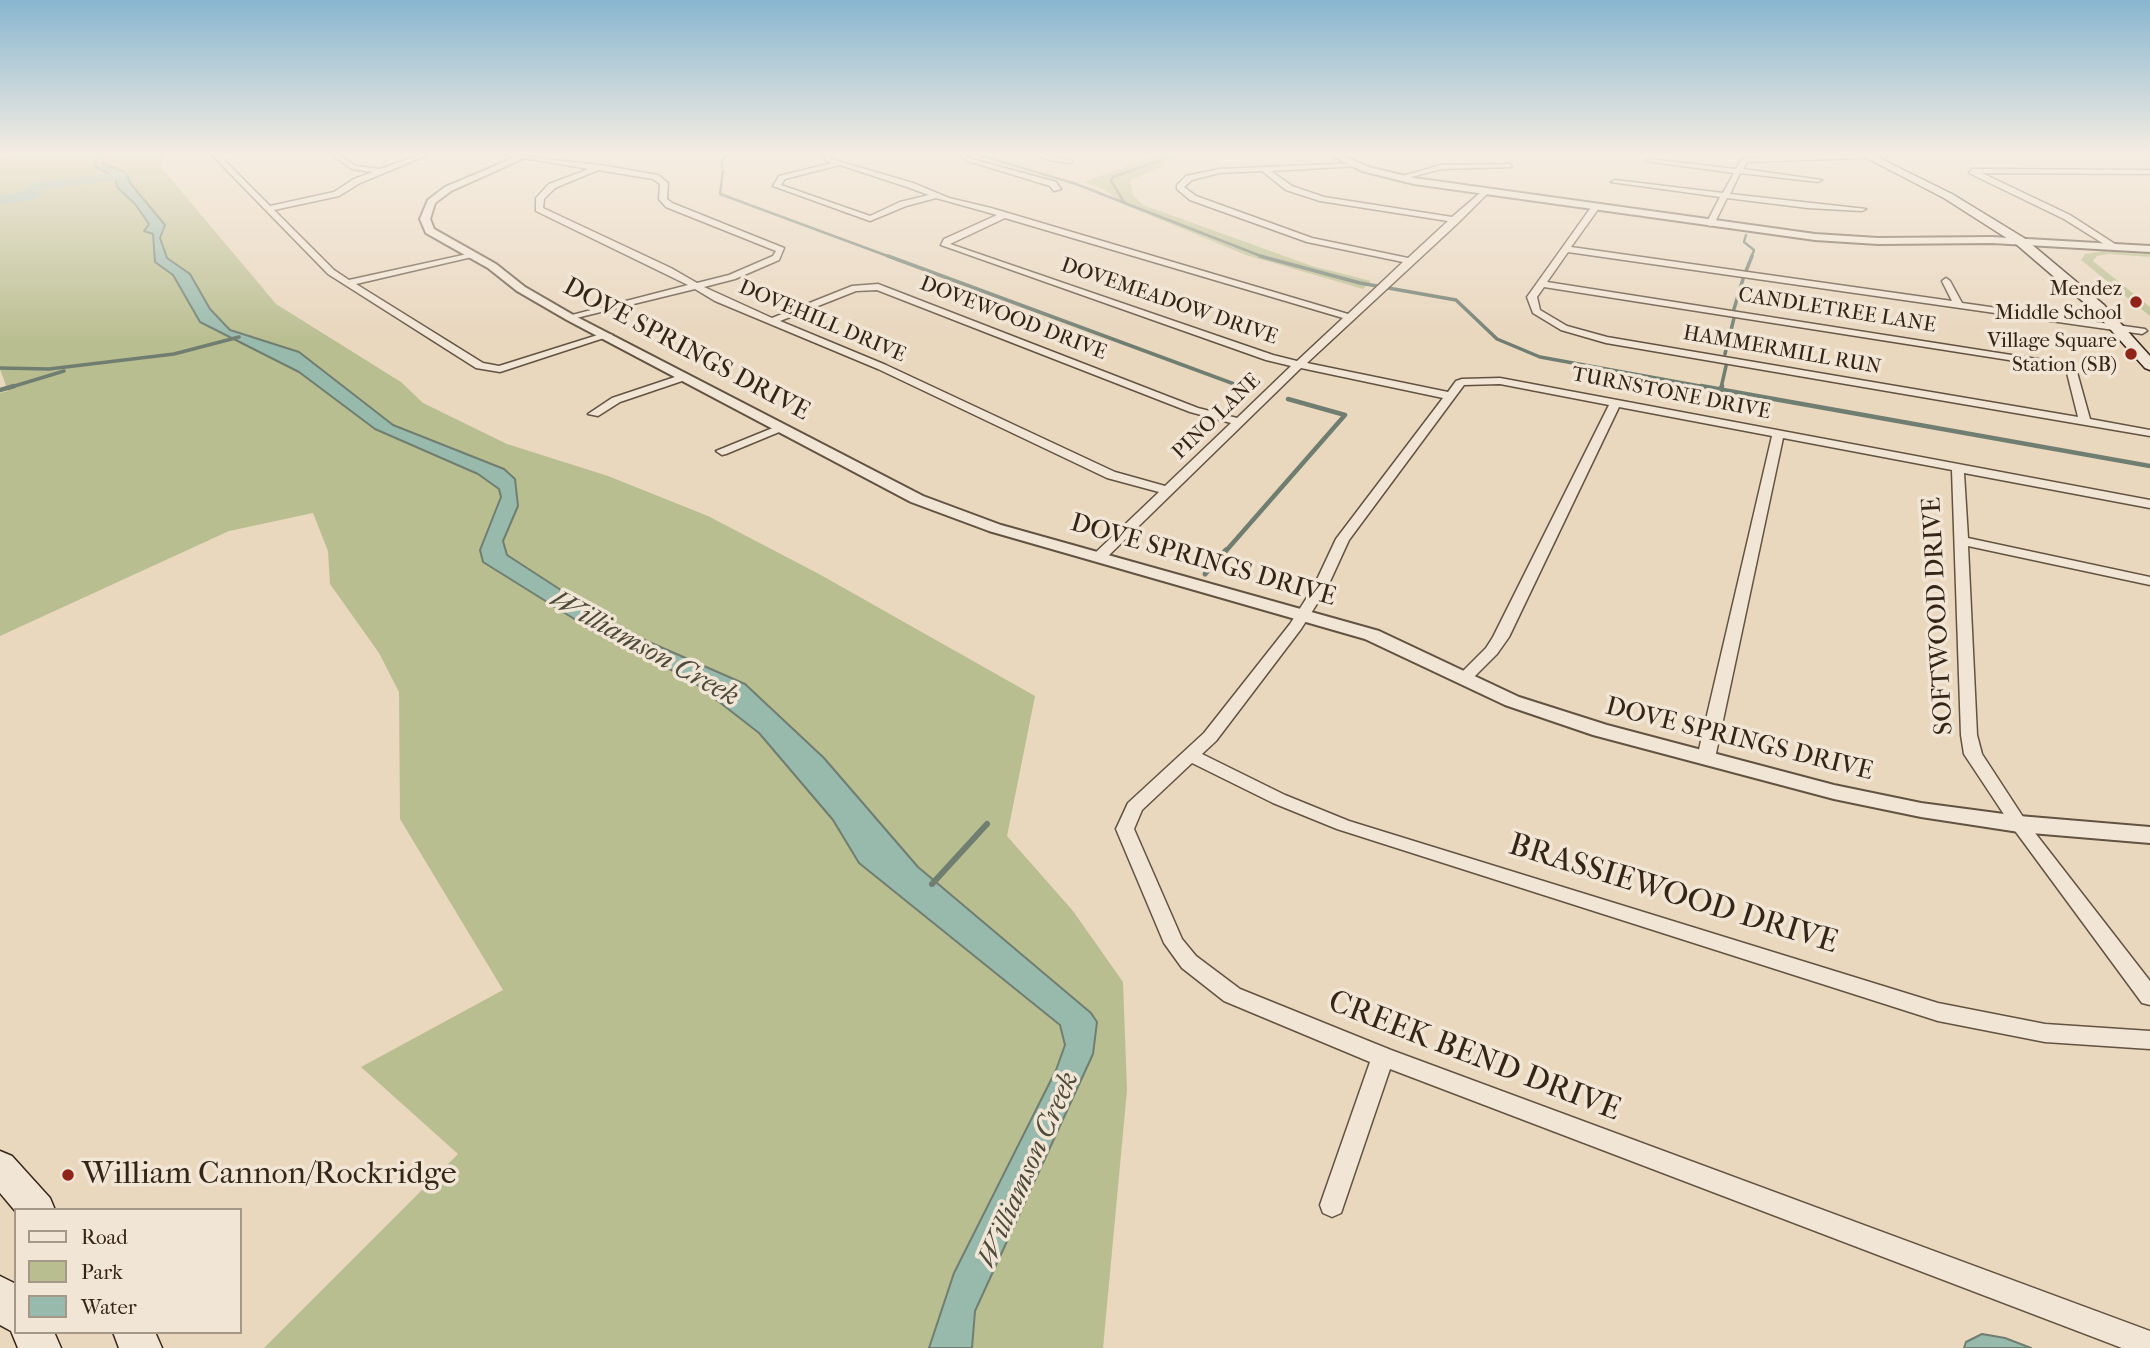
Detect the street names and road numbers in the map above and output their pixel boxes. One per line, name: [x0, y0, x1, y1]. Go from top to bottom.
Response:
street label: DOVEMEADOW DRIVE: [1057, 253, 1281, 351]
street label: DOVE SPRINGS DRIVE: [557, 272, 815, 428]
street label: DOVEWOOD DRIVE: [916, 272, 1110, 366]
street label: DOVEHILL DRIVE: [735, 275, 909, 369]
street label: CANDLETREE LANE: [1736, 283, 1938, 339]
street label: HAMMERMILL RUN: [1681, 321, 1883, 381]
street label: TURNSTONE DRIVE: [1570, 362, 1772, 426]
street label: PINO LANE: [1168, 369, 1266, 465]
street label: SOFTWOOD DRIVE: [1917, 496, 1961, 736]
street label: DOVE SPRINGS DRIVE: [1067, 508, 1339, 614]
street label: DOVE SPRINGS DRIVE: [1602, 692, 1876, 788]
street label: BRASSIEWOOD DRIVE: [1504, 827, 1842, 963]
street label: CREEK BEND DRIVE: [1322, 984, 1626, 1130]

